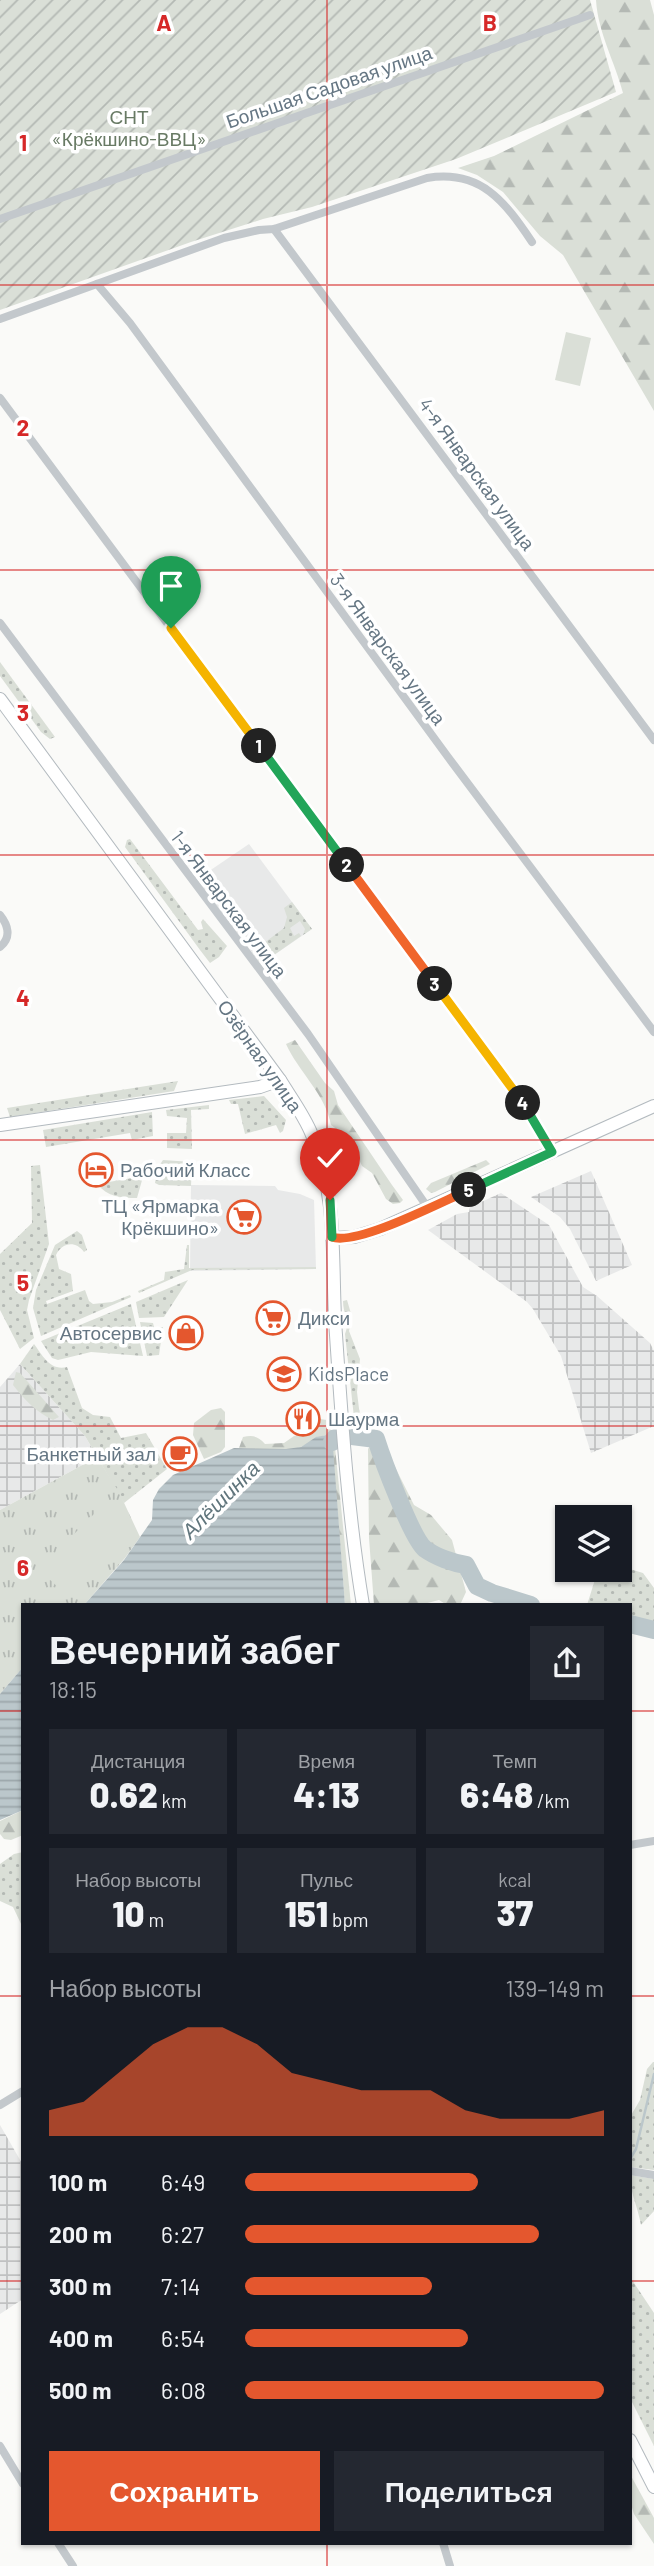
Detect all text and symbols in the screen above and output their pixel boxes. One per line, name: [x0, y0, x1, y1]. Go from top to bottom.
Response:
text: A: [156, 8, 172, 36]
text: B: [483, 8, 497, 36]
street label: Большая Садовая улица: [223, 40, 435, 133]
park label: СНТ «Крёкшино-ВВЦ»: [52, 105, 206, 150]
text: 1: [19, 128, 27, 156]
street label: 4-я Январская улица: [414, 393, 541, 555]
text: 2: [17, 413, 29, 441]
pin: [141, 556, 201, 628]
icon: arrive: [152, 567, 190, 605]
street label: 3-я Январская улица: [326, 568, 451, 729]
text: 3: [17, 698, 29, 726]
pin: 1: [242, 728, 276, 764]
text: 1: [255, 734, 262, 757]
street label: 1-я Январская улица: [166, 825, 293, 982]
pin: 2: [330, 848, 364, 882]
text: 2: [341, 853, 352, 876]
pin: 3: [418, 967, 452, 1002]
text: 3: [429, 972, 440, 995]
text: 4: [16, 983, 30, 1011]
street label: Озёрная улица: [213, 995, 308, 1117]
pin: 4: [505, 1086, 540, 1120]
text: 4: [517, 1091, 528, 1114]
pin: [300, 1128, 360, 1200]
icon: check: [311, 1139, 349, 1177]
hotel icon: Рабочий Класс: [77, 1151, 115, 1189]
place label: Рабочий Класс: [120, 1158, 250, 1181]
pin: 5: [452, 1172, 486, 1208]
text: 5: [463, 1178, 474, 1201]
place label: ТЦ «Ярмарка Крёкшино»: [101, 1194, 219, 1239]
supermarket icon: ТЦ «Ярмарка Крёкшино»: [225, 1198, 263, 1236]
text: 5: [17, 1268, 29, 1296]
supermarket icon: Дикси: [254, 1299, 292, 1337]
place label: Дикси: [298, 1306, 350, 1329]
shop icon: Автосервис: [167, 1314, 205, 1352]
place label: Автосервис: [60, 1321, 162, 1344]
school or university icon: KidsPlace: [265, 1355, 303, 1393]
place label: KidsPlace: [308, 1362, 389, 1385]
restaurant icon: Шаурма: [284, 1400, 322, 1438]
place label: Шаурма: [328, 1407, 400, 1430]
cafe icon: Банкетный зал: [161, 1435, 199, 1473]
place label: Банкетный зал: [26, 1442, 156, 1465]
water label: Алёшинка: [174, 1455, 264, 1544]
map controls: [555, 1505, 632, 1582]
button: layers: [555, 1505, 632, 1582]
text: 6: [17, 1553, 29, 1581]
text: Вечерний забег: [49, 1626, 340, 1672]
button: share: [530, 1626, 604, 1700]
text: 18:15: [49, 1675, 97, 1703]
text: Дистанция: [91, 1749, 185, 1772]
text: Время: [298, 1749, 355, 1772]
text: Темп: [493, 1749, 537, 1772]
text: 0.62: [89, 1773, 158, 1815]
text: 4:13: [293, 1773, 360, 1815]
text: 6:48: [460, 1773, 533, 1815]
text: km: [158, 1789, 187, 1812]
text: /km: [533, 1789, 570, 1812]
text: Набор высоты: [75, 1868, 201, 1891]
text: Пульс: [300, 1868, 353, 1891]
text: kcal: [498, 1868, 531, 1891]
text: 37: [496, 1891, 533, 1933]
text: 10: [112, 1892, 145, 1934]
text: 151: [284, 1892, 328, 1934]
text: m: [145, 1908, 164, 1931]
text: bpm: [328, 1908, 369, 1931]
text: Набор высоты: [49, 1974, 202, 2002]
text: 139–149 m: [505, 1974, 604, 2002]
text: 100 m: [49, 2168, 107, 2196]
text: 6:49: [161, 2168, 205, 2196]
text: 200 m: [49, 2220, 112, 2248]
text: 6:27: [161, 2220, 204, 2248]
text: 300 m: [49, 2272, 111, 2300]
text: 7:14: [161, 2272, 200, 2300]
text: 400 m: [49, 2324, 113, 2352]
text: 6:54: [161, 2324, 205, 2352]
text: 500 m: [49, 2376, 111, 2404]
text: 6:08: [161, 2376, 206, 2404]
button: Сохранить: [49, 2451, 320, 2531]
button: Поделиться: [334, 2451, 604, 2531]

